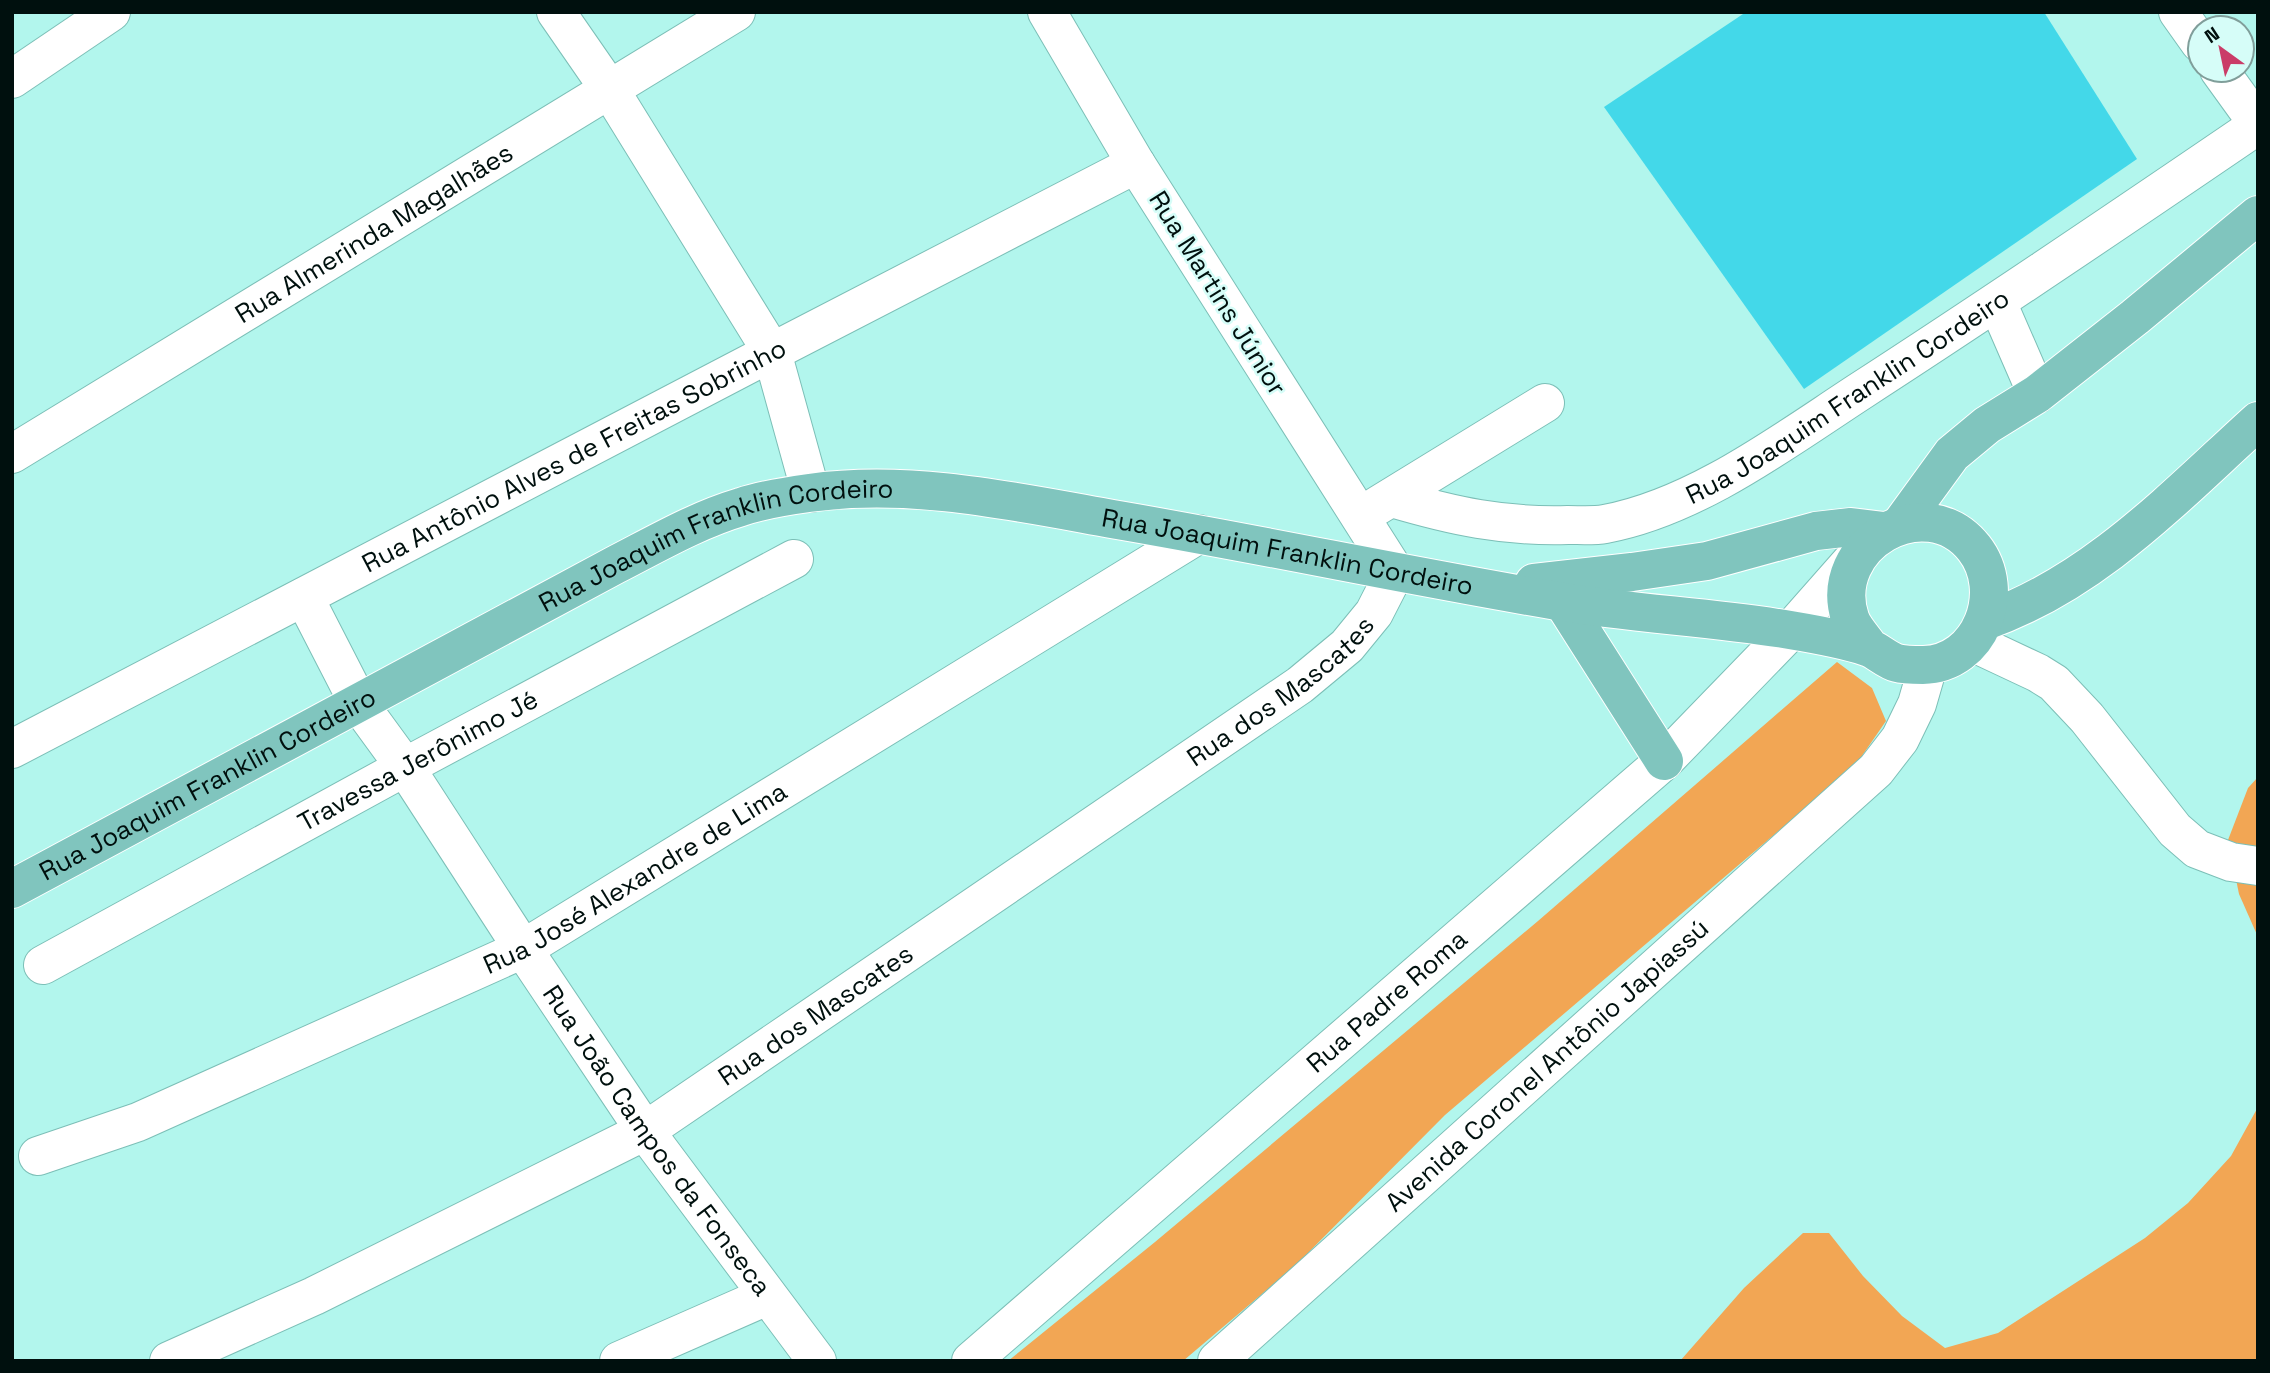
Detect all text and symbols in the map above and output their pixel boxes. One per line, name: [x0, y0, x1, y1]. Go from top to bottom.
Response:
north arrow: [2186, 14, 2256, 84]
text: N: [2200, 21, 2224, 49]
street label: Rua Almerinda Magalhães: [229, 135, 519, 331]
street label: Rua Martins Júnior: [1141, 184, 1295, 402]
street label: Rua Joaquim Franklin Cordeiro: [1680, 281, 2016, 512]
street label: Rua Antônio Alves de Freitas Sobrinho: [356, 331, 792, 580]
street label: Rua Joaquim Franklin Cordeiro: [533, 472, 894, 620]
street label: Rua Joaquim Franklin Cordeiro: [1099, 500, 1476, 603]
street label: Rua dos Mascates: [1180, 609, 1382, 774]
street label: Rua Joaquim Franklin Cordeiro: [33, 680, 382, 888]
street label: Travessa Jerônimo Jé: [292, 682, 544, 839]
street label: Rua José Alexandre de Lima: [478, 774, 793, 982]
street label: Avenida Coronel Antônio Japiassú: [1378, 911, 1716, 1219]
street label: Rua Padre Roma: [1299, 922, 1474, 1080]
street label: Rua dos Mascates: [711, 937, 920, 1093]
street label: Rua João Campos da Fonseca: [535, 979, 779, 1302]

